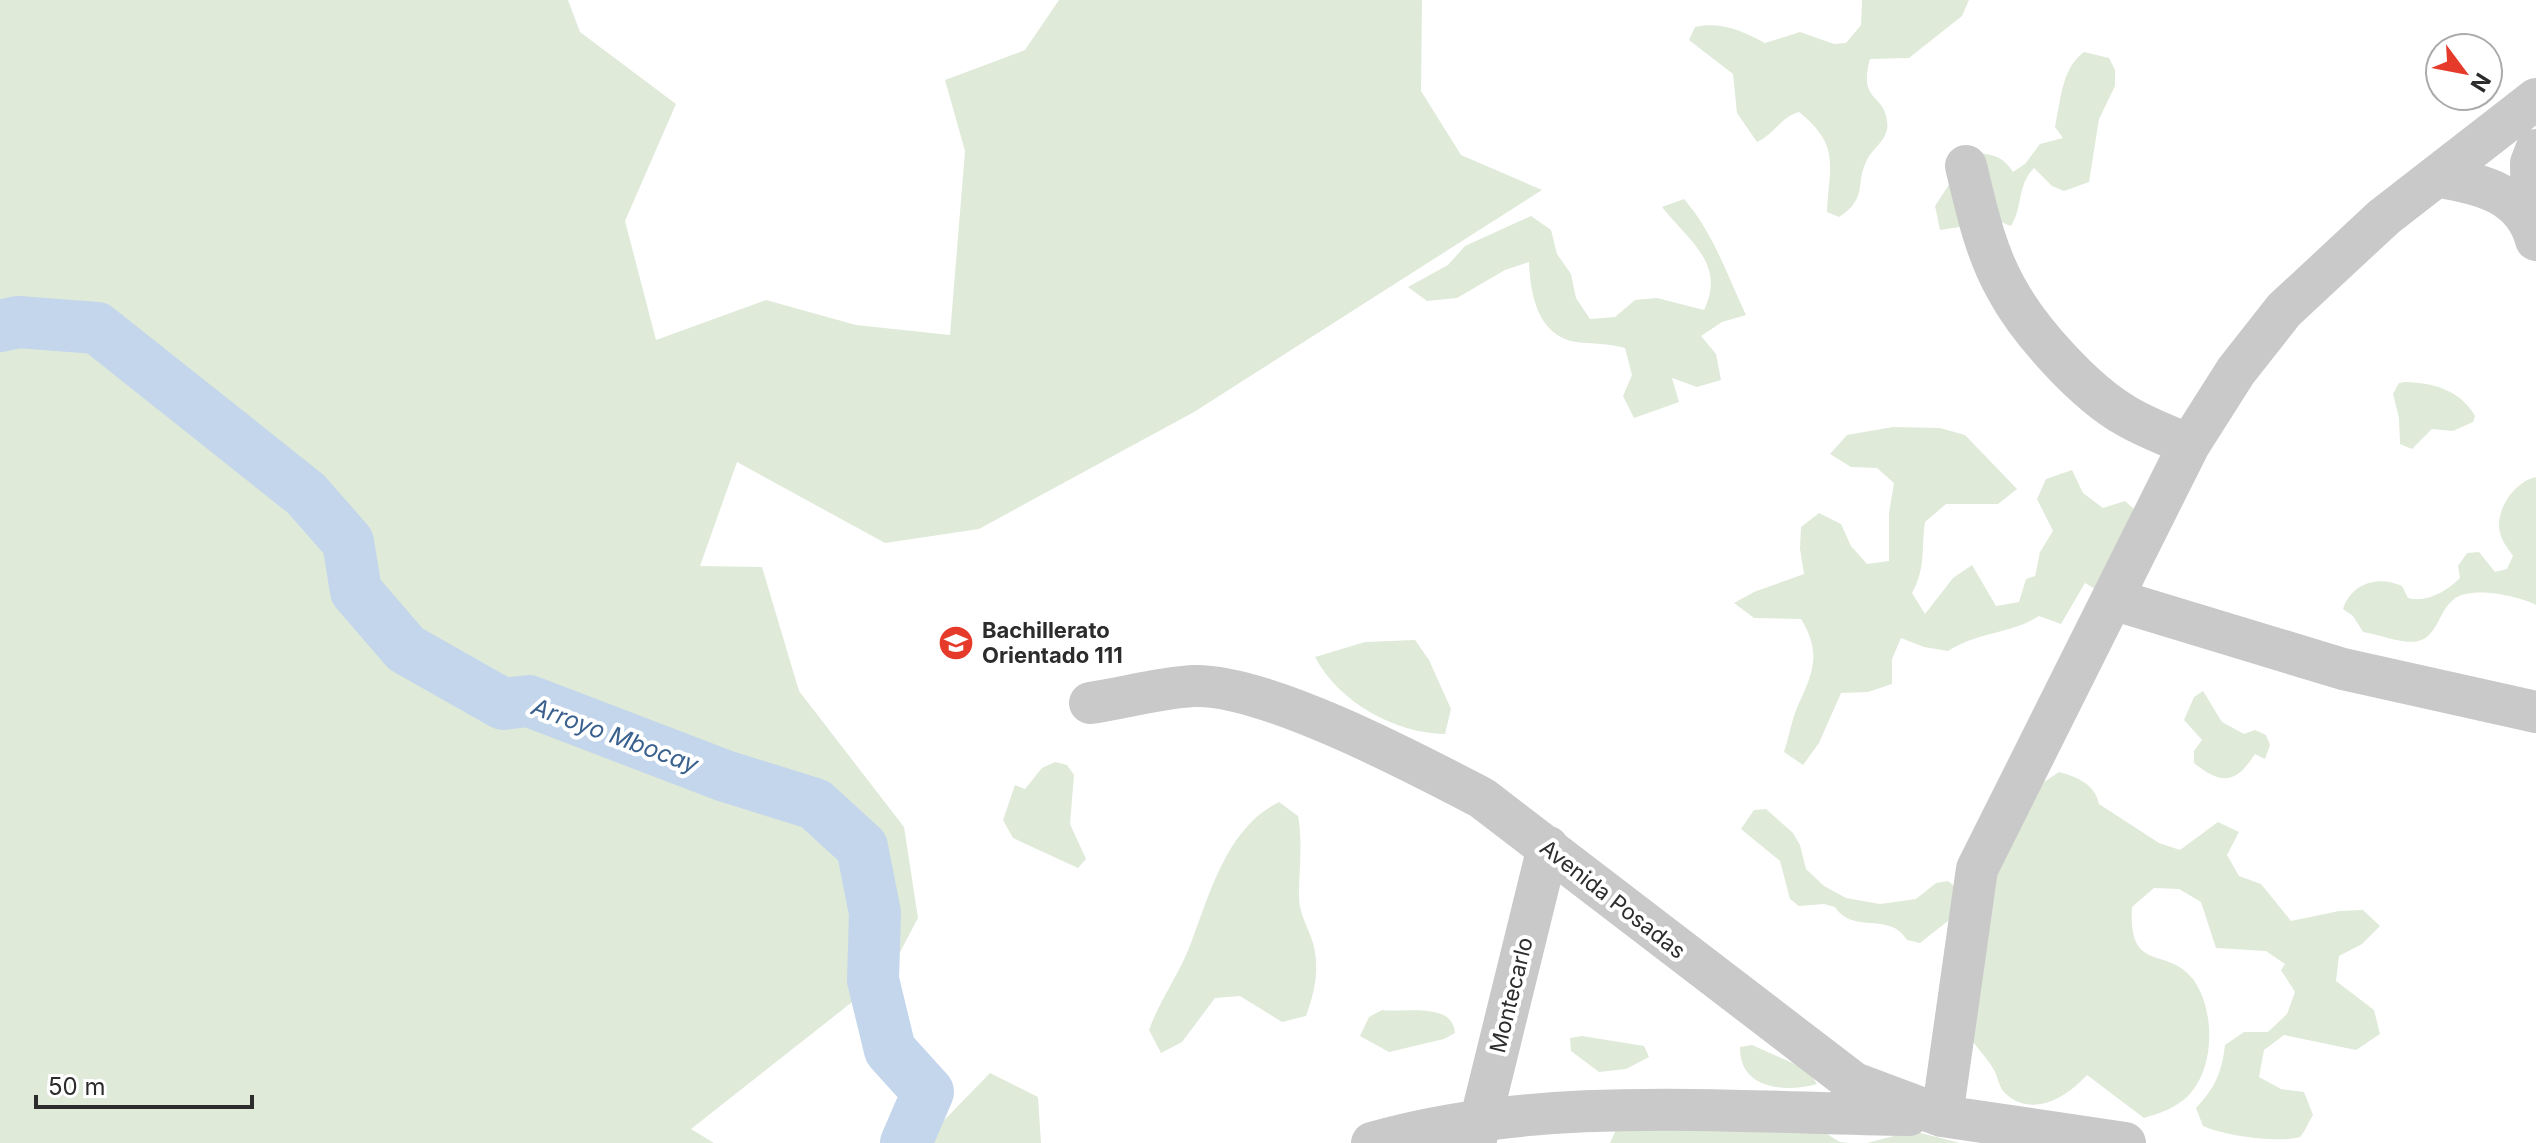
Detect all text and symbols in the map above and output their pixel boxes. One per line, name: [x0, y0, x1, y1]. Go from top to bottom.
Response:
north arrow: [2424, 32, 2504, 112]
text: N: [2465, 69, 2496, 97]
place label: Bachillerato Orientado 111: [982, 617, 1123, 668]
school or university icon: Bachillerato Orientado 111: [937, 624, 975, 662]
water label: Arroyo Mbocay: [527, 692, 703, 779]
street label: Avenida Posadas: [1535, 834, 1691, 964]
street label: Montecarlo: [1484, 935, 1538, 1055]
scale bar: [36, 1059, 252, 1109]
text: 50 m: [48, 1072, 106, 1101]

